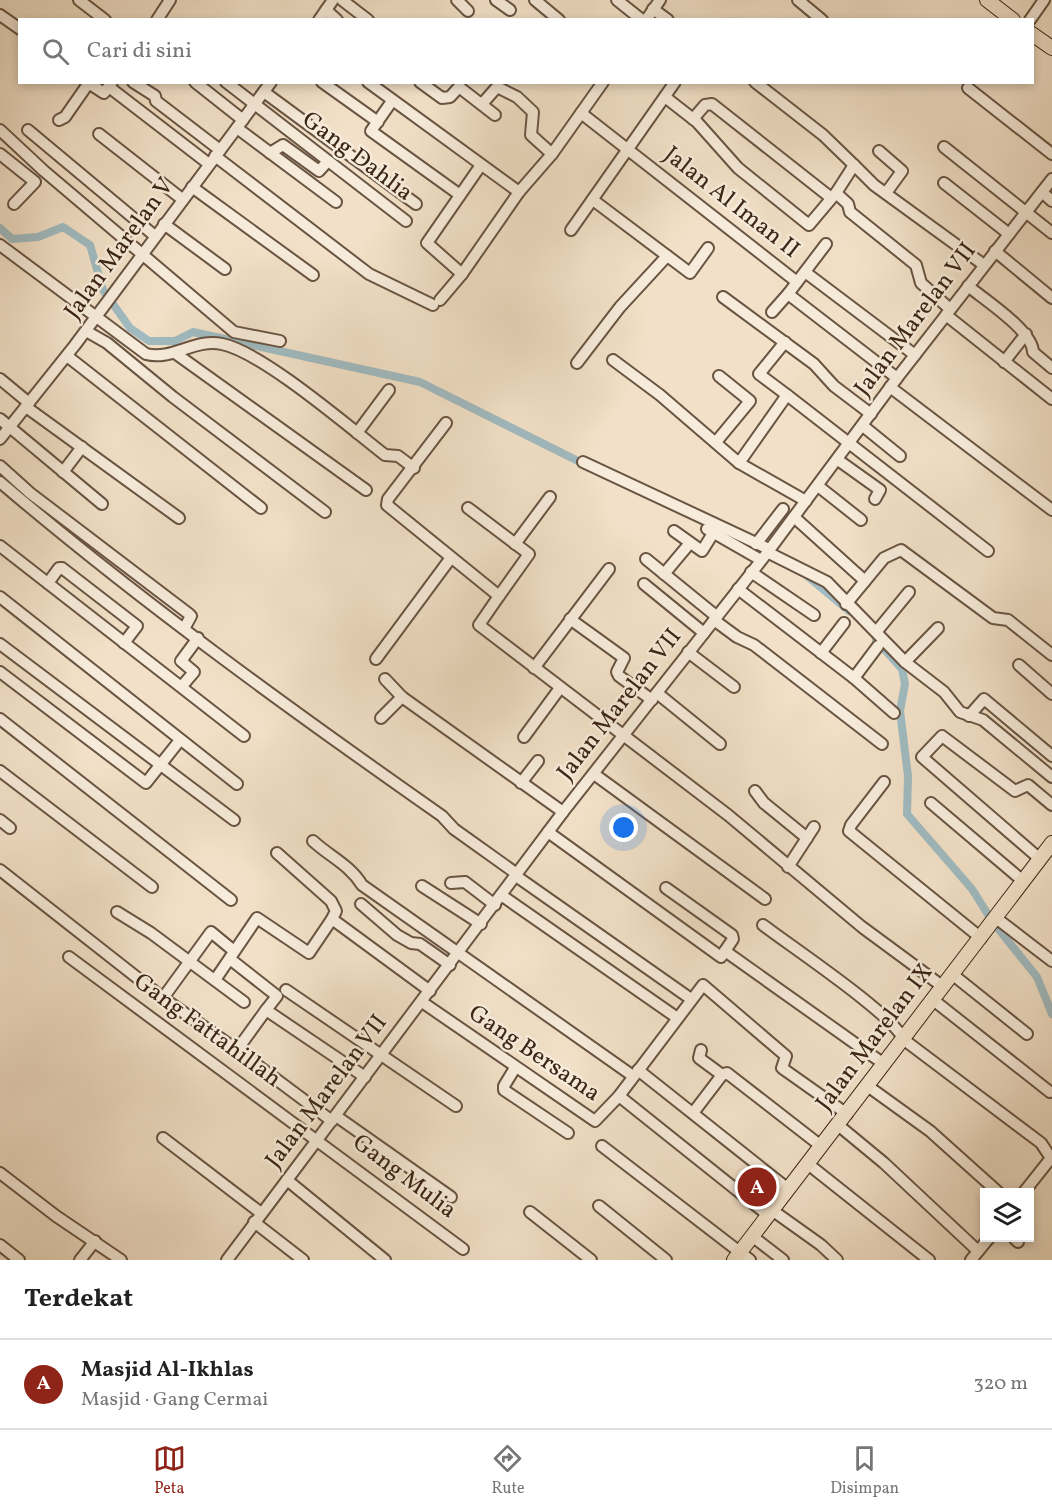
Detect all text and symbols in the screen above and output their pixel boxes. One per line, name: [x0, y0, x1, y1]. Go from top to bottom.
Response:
search box: [18, 18, 1034, 84]
icon: search: [39, 35, 72, 68]
text: Cari di sini: [87, 36, 192, 67]
street label: Gang Dahlia: [294, 104, 420, 210]
street label: Jalan Al Iman II: [656, 139, 806, 267]
street label: Jalan Marelan V: [57, 171, 183, 327]
street label: Jalan Marelan VII: [847, 236, 985, 404]
street label: Jalan Marelan VII: [550, 622, 690, 788]
your location: [609, 813, 638, 842]
street label: Jalan Marelan IX: [808, 957, 942, 1119]
street label: Gang Fattahillah: [126, 966, 288, 1096]
street label: Gang Bersama: [461, 997, 607, 1111]
street label: Jalan Marelan VII: [258, 1008, 396, 1176]
street label: Gang Mulia: [345, 1127, 463, 1227]
pin: A: [738, 1164, 777, 1210]
map controls: [980, 1188, 1034, 1242]
button: layers: [980, 1188, 1034, 1242]
text: Terdekat: [24, 1281, 133, 1317]
text: Masjid Al-Ikhlas: [81, 1355, 254, 1386]
text: A: [36, 1370, 51, 1398]
text: 320 m: [973, 1370, 1028, 1398]
text: Masjid · Gang Cermai: [81, 1386, 268, 1414]
tab: Peta: [153, 1442, 186, 1500]
tab: Rute: [491, 1442, 525, 1500]
tab: Disimpan: [830, 1442, 899, 1500]

